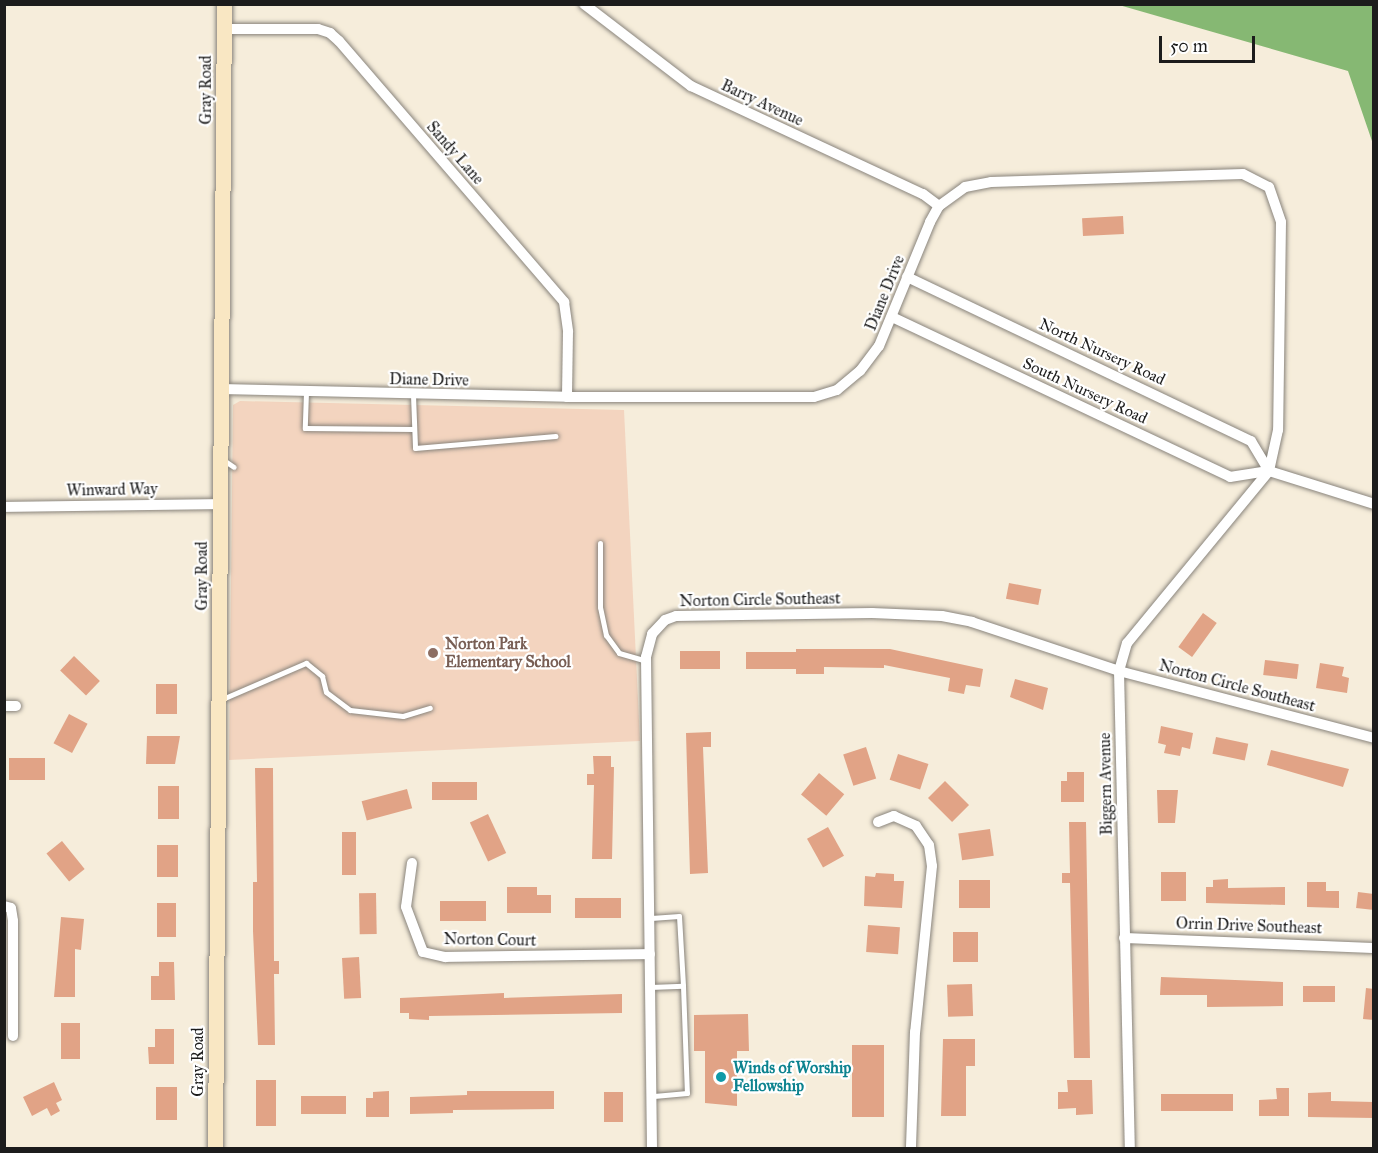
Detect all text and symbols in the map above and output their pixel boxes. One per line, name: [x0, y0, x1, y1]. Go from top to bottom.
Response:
scale bar: [1162, 24, 1258, 62]
text: 50 m: [1170, 35, 1208, 57]
street label: Gray Road: [196, 55, 216, 125]
street label: Barry Avenue: [718, 76, 806, 130]
street label: Sandy Lane: [422, 118, 488, 188]
street label: Diane Drive: [861, 253, 909, 333]
street label: North Nursery Road: [1036, 314, 1168, 390]
street label: South Nursery Road: [1020, 354, 1150, 428]
street label: Diane Drive: [389, 370, 469, 390]
street label: Winward Way: [66, 480, 158, 500]
street label: Gray Road: [192, 541, 212, 611]
street label: Norton Circle Southeast: [679, 589, 841, 611]
place label: Norton Park Elementary School: [445, 634, 571, 672]
marker: Norton Park Elementary School: [426, 646, 440, 660]
street label: Norton Circle Southeast: [1157, 656, 1317, 716]
street label: Biggern Avenue: [1096, 733, 1116, 835]
street label: Orrin Drive Southeast: [1175, 914, 1323, 938]
street label: Norton Court: [444, 930, 536, 950]
street label: Gray Road: [188, 1027, 208, 1097]
place label: Winds of Worship Fellowship: [733, 1058, 851, 1096]
marker: Winds of Worship Fellowship: [714, 1070, 728, 1084]

